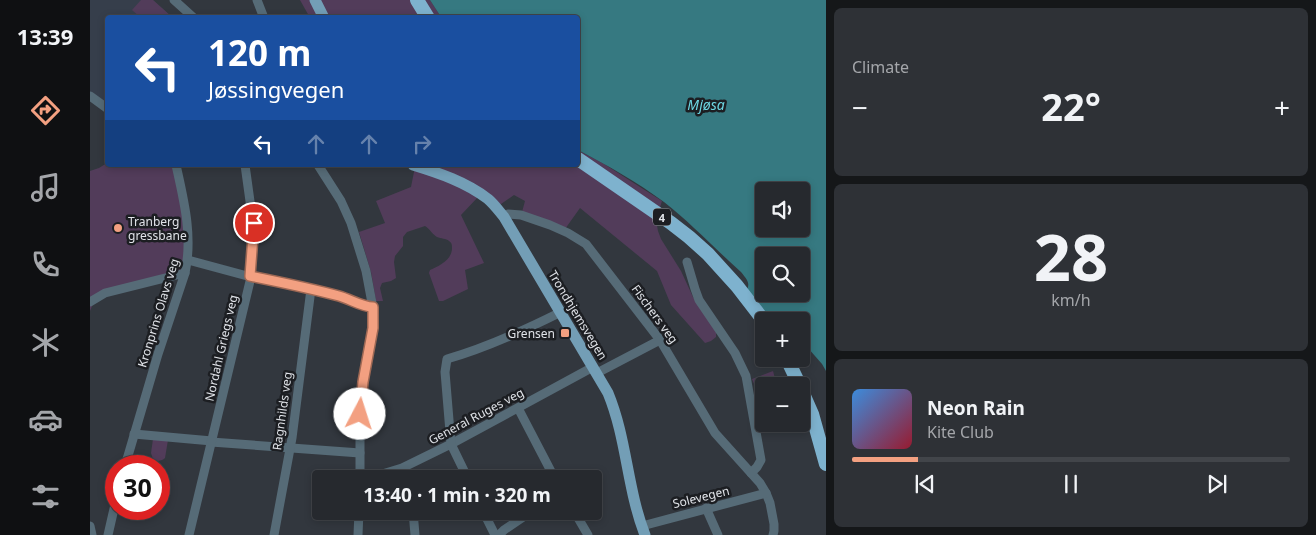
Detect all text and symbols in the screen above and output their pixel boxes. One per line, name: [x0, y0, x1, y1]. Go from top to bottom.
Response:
text: 13:39: [17, 21, 73, 51]
text: 120 m: [208, 29, 311, 76]
icon: left: [125, 35, 190, 100]
text: Climate: [852, 56, 909, 78]
text: Jøssingvegen: [208, 74, 344, 104]
text: 22°: [1041, 80, 1101, 132]
text: −: [852, 88, 868, 126]
text: +: [1274, 88, 1290, 126]
icon: directions: [28, 93, 63, 128]
water label: Mjøsa: [687, 95, 725, 114]
icon: left: [249, 130, 277, 158]
icon: ahead: [302, 130, 330, 158]
icon: ahead: [355, 130, 383, 158]
icon: right: [408, 130, 436, 158]
icon: music: [28, 170, 63, 205]
map controls: [755, 182, 810, 432]
button: sound: [755, 182, 810, 237]
pin: [233, 202, 275, 244]
road number: 4: [653, 208, 671, 226]
icon: arrive: [240, 209, 268, 237]
text: 28: [1034, 212, 1108, 300]
place label: Tranberg gressbane: [128, 213, 187, 244]
marker: Tranberg gressbane: [112, 222, 124, 234]
icon: phone: [28, 247, 63, 282]
button: search: [755, 247, 810, 302]
street label: Kronprins Olavs veg: [133, 257, 183, 369]
street label: Trondhjemsvegen: [545, 267, 611, 363]
street label: Fischers veg: [628, 281, 682, 347]
text: km/h: [1051, 289, 1091, 311]
street label: Nordahl Griegs veg: [200, 293, 242, 403]
button: +: [755, 312, 810, 367]
icon: climate: [28, 325, 63, 360]
place label: Grensen: [507, 325, 555, 342]
marker: Grensen: [559, 327, 571, 339]
street label: Ragnhilds veg: [268, 371, 296, 451]
button: −: [755, 377, 810, 432]
street label: General Ruges veg: [425, 384, 527, 448]
position arrow: [333, 387, 385, 439]
text: Neon Rain: [927, 395, 1025, 421]
icon: car: [28, 402, 63, 437]
text: Kite Club: [927, 421, 994, 443]
speed limit sign: 30: [105, 455, 170, 520]
icon: previous: [911, 470, 939, 498]
icon: pause: [1057, 470, 1085, 498]
icon: next: [1203, 470, 1231, 498]
icon: filters: [28, 479, 63, 514]
text: 13:40 · 1 min · 320 m: [363, 482, 551, 508]
street label: Solevegen: [671, 482, 731, 512]

